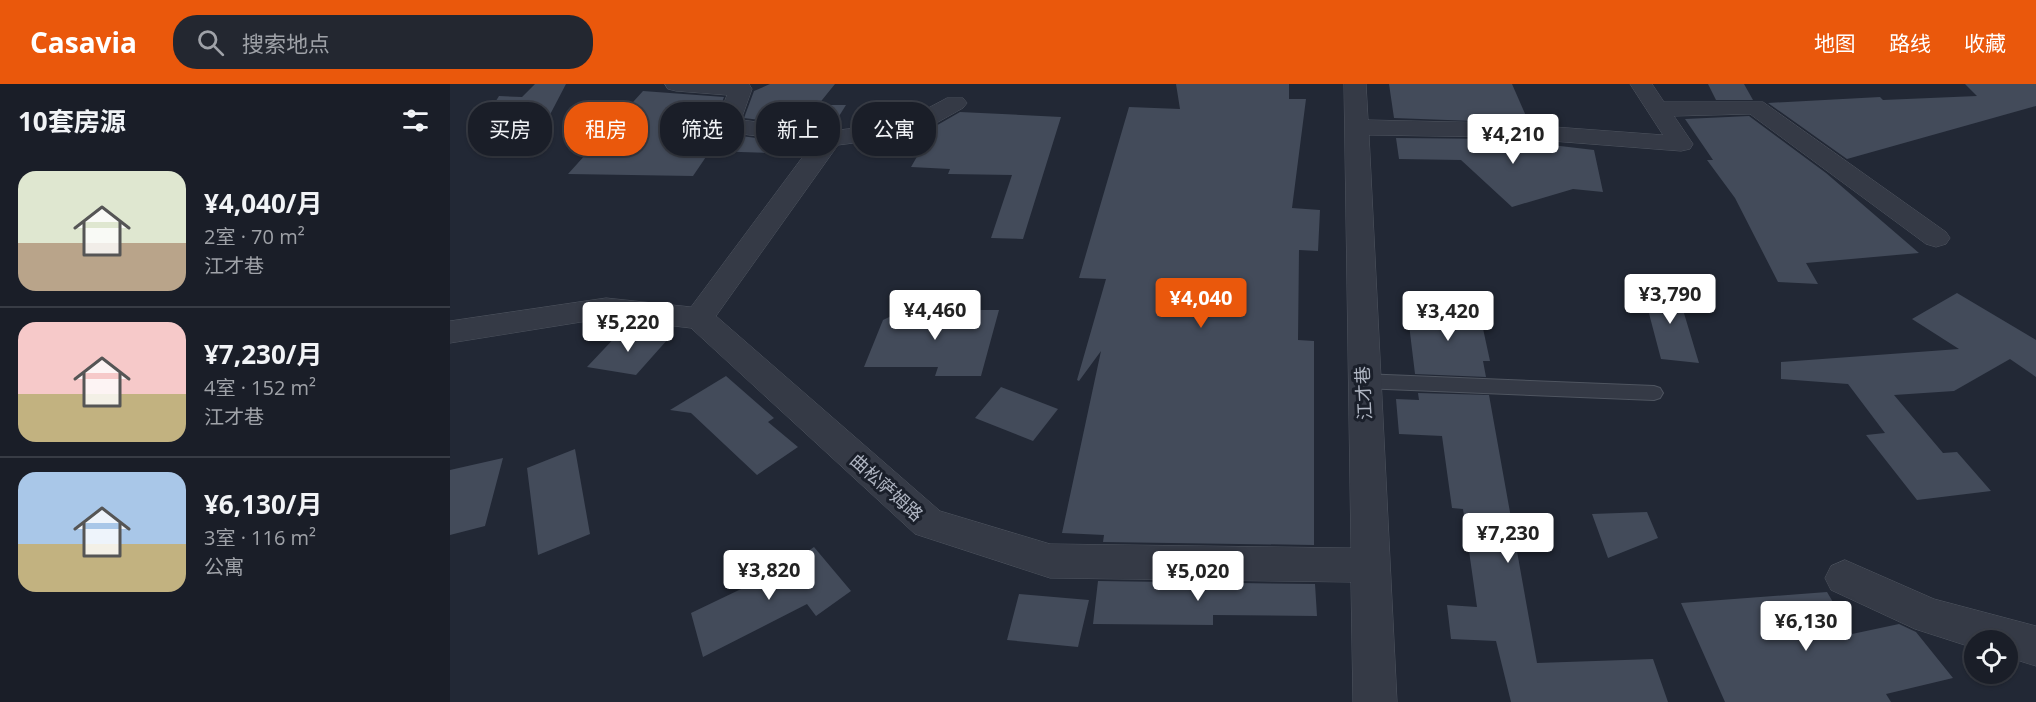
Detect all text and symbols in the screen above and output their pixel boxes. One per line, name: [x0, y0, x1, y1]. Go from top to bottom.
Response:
search box: [173, 15, 593, 69]
text: Casavia: [30, 23, 137, 61]
icon: search: [194, 26, 227, 59]
text: 搜索地点: [242, 28, 330, 58]
text: 地图: [1814, 29, 1856, 57]
text: 路线: [1889, 29, 1931, 57]
text: 收藏: [1964, 29, 2006, 57]
chip: 买房: [468, 102, 552, 156]
chip: 租房: [564, 102, 648, 156]
chip: 筛选: [660, 102, 744, 156]
chip: 新上: [756, 102, 840, 156]
chip: 公寓: [852, 102, 936, 156]
text: 10套房源: [18, 103, 126, 139]
icon: filters: [399, 104, 432, 137]
pin: ¥4,210: [1464, 114, 1562, 165]
text: ¥4,210: [1482, 120, 1544, 147]
text: ¥4,040/月: [204, 185, 323, 221]
icon: home: [66, 195, 138, 267]
text: 2室 · 70 m²: [204, 223, 305, 250]
text: 江才巷: [204, 252, 264, 279]
pin: ¥3,790: [1621, 274, 1719, 325]
pin: ¥4,040: [1152, 278, 1250, 329]
text: ¥3,790: [1639, 280, 1701, 307]
text: ¥4,040: [1170, 284, 1232, 311]
pin: ¥4,460: [886, 290, 984, 341]
pin: ¥3,420: [1399, 291, 1497, 342]
text: ¥4,460: [904, 296, 966, 323]
text: ¥3,420: [1417, 297, 1479, 324]
pin: ¥5,220: [579, 302, 677, 353]
text: ¥5,220: [597, 308, 659, 335]
text: ¥7,230/月: [204, 336, 323, 372]
icon: home: [66, 346, 138, 418]
street label: 江才巷: [1350, 365, 1376, 421]
text: 4室 · 152 m²: [204, 374, 316, 401]
text: 江才巷: [204, 403, 264, 430]
street label: 曲松萨姆路: [846, 448, 928, 526]
text: ¥6,130/月: [204, 486, 323, 522]
icon: home: [66, 496, 138, 568]
pin: ¥7,230: [1459, 513, 1557, 564]
text: ¥7,230: [1477, 519, 1539, 546]
text: 3室 · 116 m²: [204, 524, 316, 551]
pin: ¥3,820: [720, 550, 818, 601]
pin: ¥5,020: [1149, 551, 1247, 602]
text: 公寓: [204, 553, 244, 580]
text: ¥3,820: [738, 556, 800, 583]
text: ¥5,020: [1167, 557, 1229, 584]
pin: ¥6,130: [1757, 601, 1855, 652]
text: ¥6,130: [1775, 607, 1837, 634]
map controls: [1964, 630, 2018, 684]
button: locate: [1964, 630, 2018, 684]

